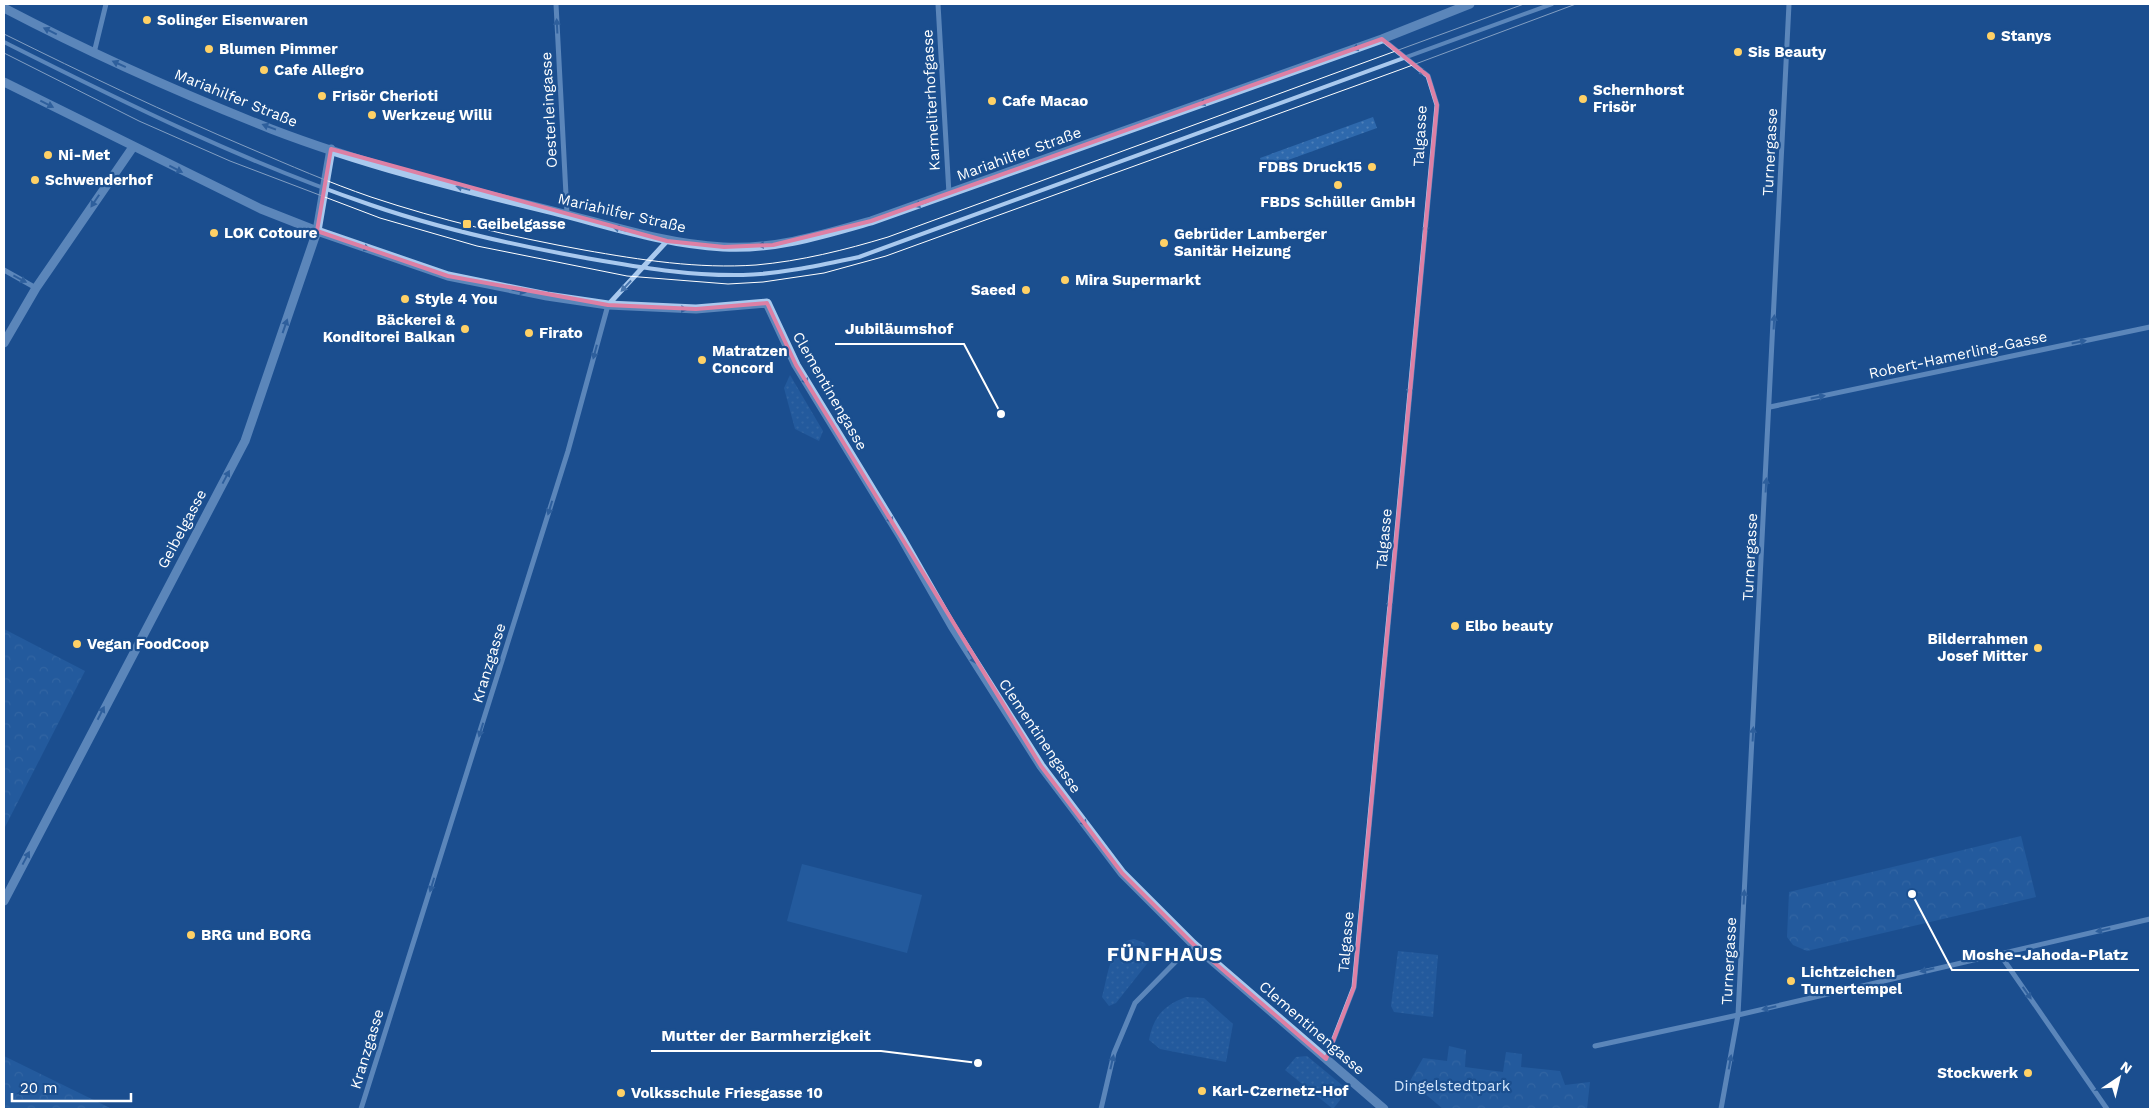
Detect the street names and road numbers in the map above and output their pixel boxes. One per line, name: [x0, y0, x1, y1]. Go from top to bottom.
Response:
street label: Karmeliterhofgasse: [918, 29, 944, 171]
street label: Oesterleingasse: [537, 51, 561, 169]
street label: Mariahilfer Straße: [172, 65, 300, 131]
street label: Talgasse: [1409, 105, 1431, 167]
street label: Turnergasse: [1759, 108, 1781, 196]
street label: Mariahilfer Straße: [954, 123, 1084, 185]
street label: Mariahilfer Straße: [556, 189, 688, 237]
street label: Robert-Hamerling-Gasse: [1867, 327, 2049, 383]
street label: Clementinengasse: [789, 328, 871, 454]
street label: Geibelgasse: [154, 486, 210, 572]
street label: Talgasse: [1372, 508, 1396, 570]
street label: Turnergasse: [1739, 513, 1761, 601]
street label: Kranzgasse: [468, 621, 510, 705]
street label: Clementinengasse: [995, 675, 1085, 797]
street label: Talgasse: [1334, 911, 1358, 973]
street label: Turnergasse: [1718, 917, 1740, 1005]
street label: Clementinengasse: [1255, 977, 1369, 1079]
street label: Kranzgasse: [346, 1007, 388, 1091]

